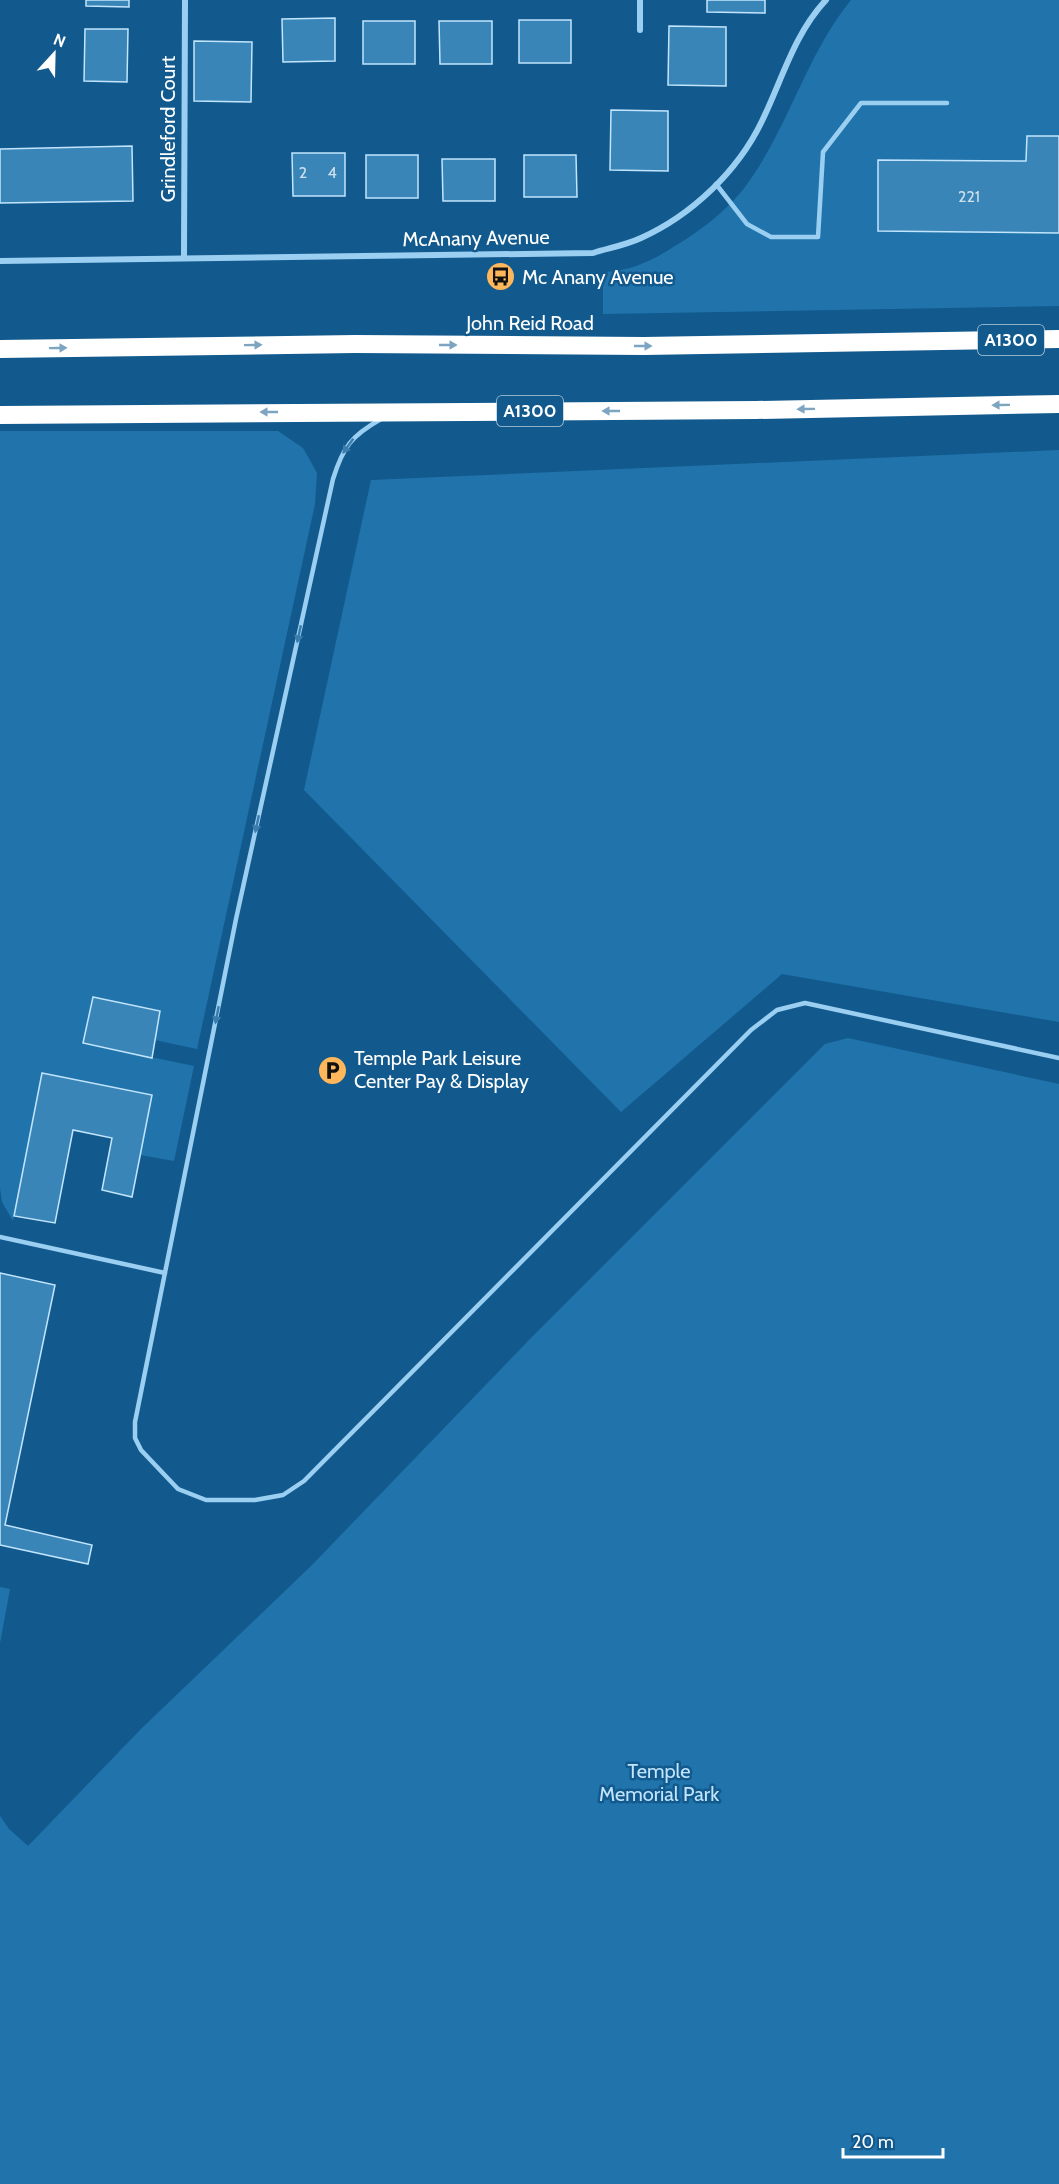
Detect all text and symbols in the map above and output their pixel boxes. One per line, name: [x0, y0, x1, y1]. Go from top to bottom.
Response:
north arrow: [24, 24, 84, 84]
text: N: [51, 30, 68, 51]
street label: Grindleford Court: [156, 55, 180, 202]
house number: 2: [299, 163, 307, 182]
house number: 4: [327, 163, 337, 182]
house number: 221: [958, 187, 980, 206]
street label: McAnany Avenue: [402, 225, 550, 251]
bus stop icon: Mc Anany Avenue: [485, 261, 517, 293]
place label: Mc Anany Avenue: [522, 265, 674, 289]
street label: John Reid Road: [465, 311, 594, 335]
road number: A1300: [978, 325, 1044, 355]
one-way arrow: [439, 340, 458, 350]
one-way arrow: [244, 341, 263, 350]
one-way arrow: [634, 341, 653, 351]
one-way arrow: [49, 343, 68, 353]
road number: A1300: [497, 396, 563, 426]
one-way arrow: [991, 400, 1010, 410]
one-way arrow: [796, 404, 815, 414]
one-way arrow: [601, 406, 620, 416]
one-way arrow: [259, 408, 278, 417]
one-way arrow: [341, 438, 354, 454]
one-way arrow: [294, 625, 304, 643]
one-way arrow: [252, 815, 262, 834]
one-way arrow: [212, 1006, 221, 1025]
place label: Temple Park Leisure Center Pay & Display: [354, 1046, 529, 1093]
parking icon: Temple Park Leisure Center Pay & Display: [317, 1054, 349, 1086]
park label: Temple Memorial Park: [599, 1759, 719, 1806]
scale bar: [843, 2121, 944, 2159]
text: 20 m: [852, 2131, 894, 2153]

